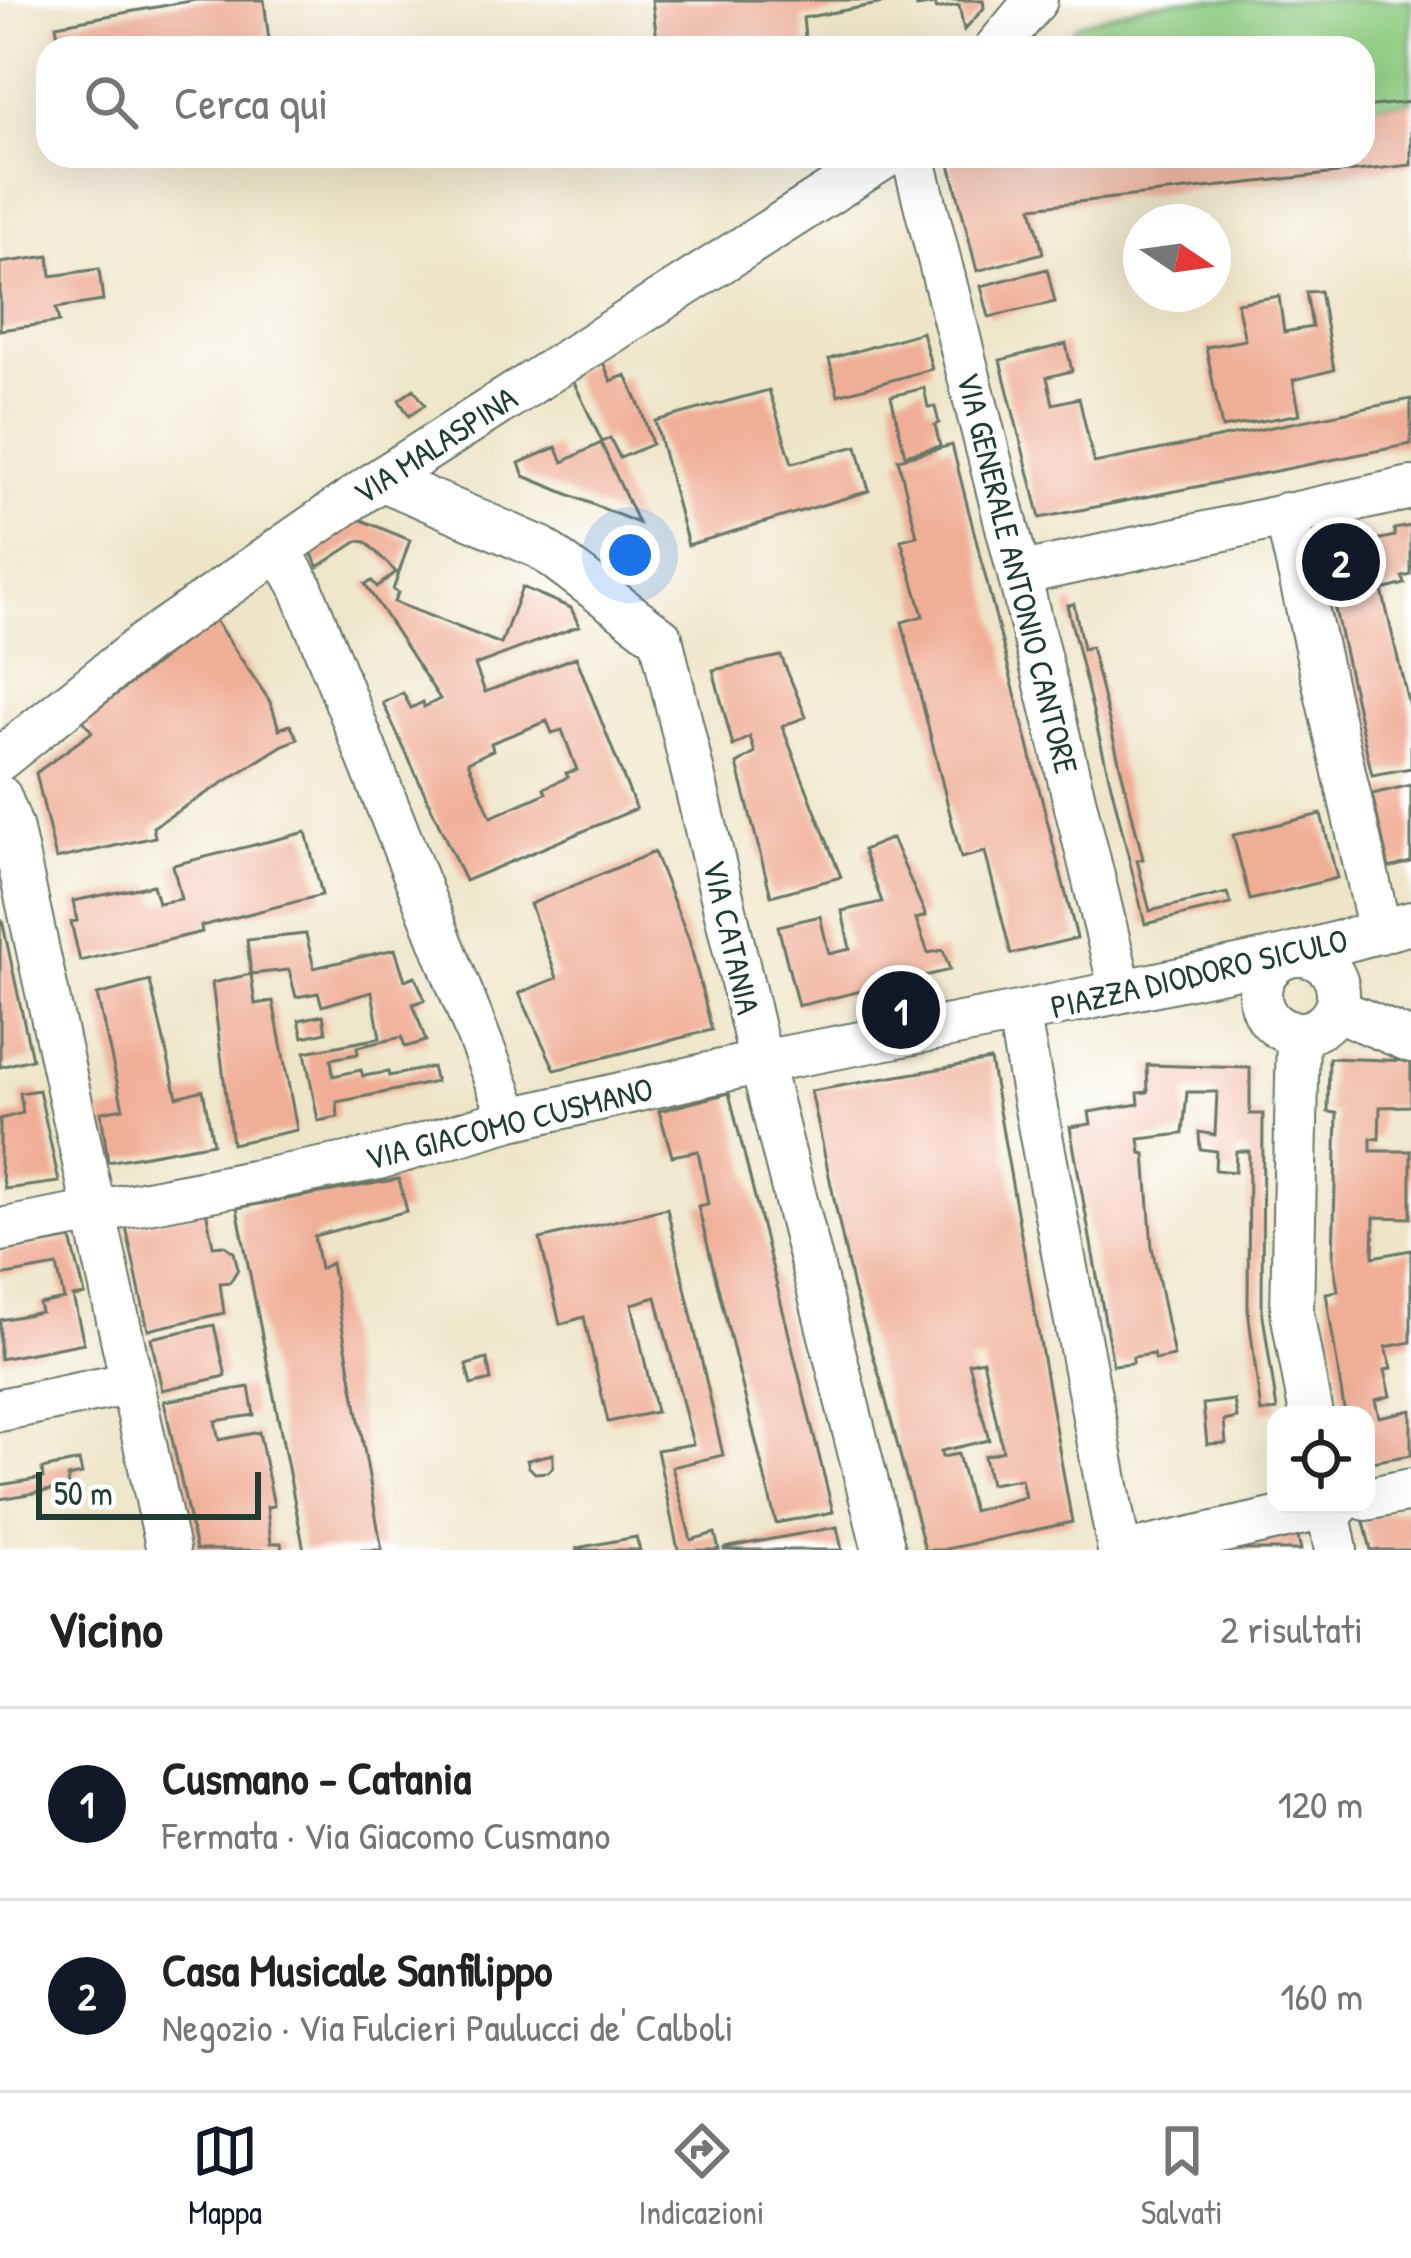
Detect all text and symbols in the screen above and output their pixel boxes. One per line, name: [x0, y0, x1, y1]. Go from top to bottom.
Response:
search box: [36, 36, 1375, 168]
icon: search: [78, 69, 144, 135]
text: Cerca qui: [174, 72, 328, 133]
north arrow: [1123, 204, 1231, 312]
street label: VIA GENERALE ANTONIO CANTORE: [947, 368, 1089, 779]
street label: VIA MALASPINA: [345, 376, 525, 514]
pin: 2: [1302, 517, 1380, 607]
your location: [600, 525, 660, 585]
street label: VIA CATANIA: [693, 855, 771, 1019]
street label: PIAZZA DIODORO SICULO: [1046, 917, 1352, 1029]
pin: 1: [862, 965, 940, 1055]
street label: VIA GIACOMO CUSMANO: [361, 1066, 657, 1180]
map controls: [1267, 1406, 1375, 1514]
button: locate: [1267, 1406, 1375, 1514]
scale bar: [36, 1466, 261, 1519]
text: 50 m: [54, 1471, 113, 1515]
text: Vicino: [48, 1594, 163, 1663]
text: 2 risultati: [1220, 1602, 1363, 1655]
text: Cusmano - Catania: [162, 1747, 471, 1808]
text: 1: [80, 1777, 94, 1830]
text: 120 m: [1278, 1777, 1363, 1830]
text: Fermata · Via Giacomo Cusmano: [162, 1808, 610, 1861]
text: Casa Musicale Sanfilippo: [162, 1939, 552, 2000]
text: 2: [78, 1969, 96, 2022]
text: 160 m: [1280, 1969, 1363, 2022]
text: Negozio · Via Fulcieri Paulucci de' Calboli: [162, 2000, 733, 2053]
tab: Mappa: [188, 2118, 262, 2234]
tab: Indicazioni: [639, 2118, 764, 2234]
tab: Salvati: [1141, 2118, 1223, 2234]

